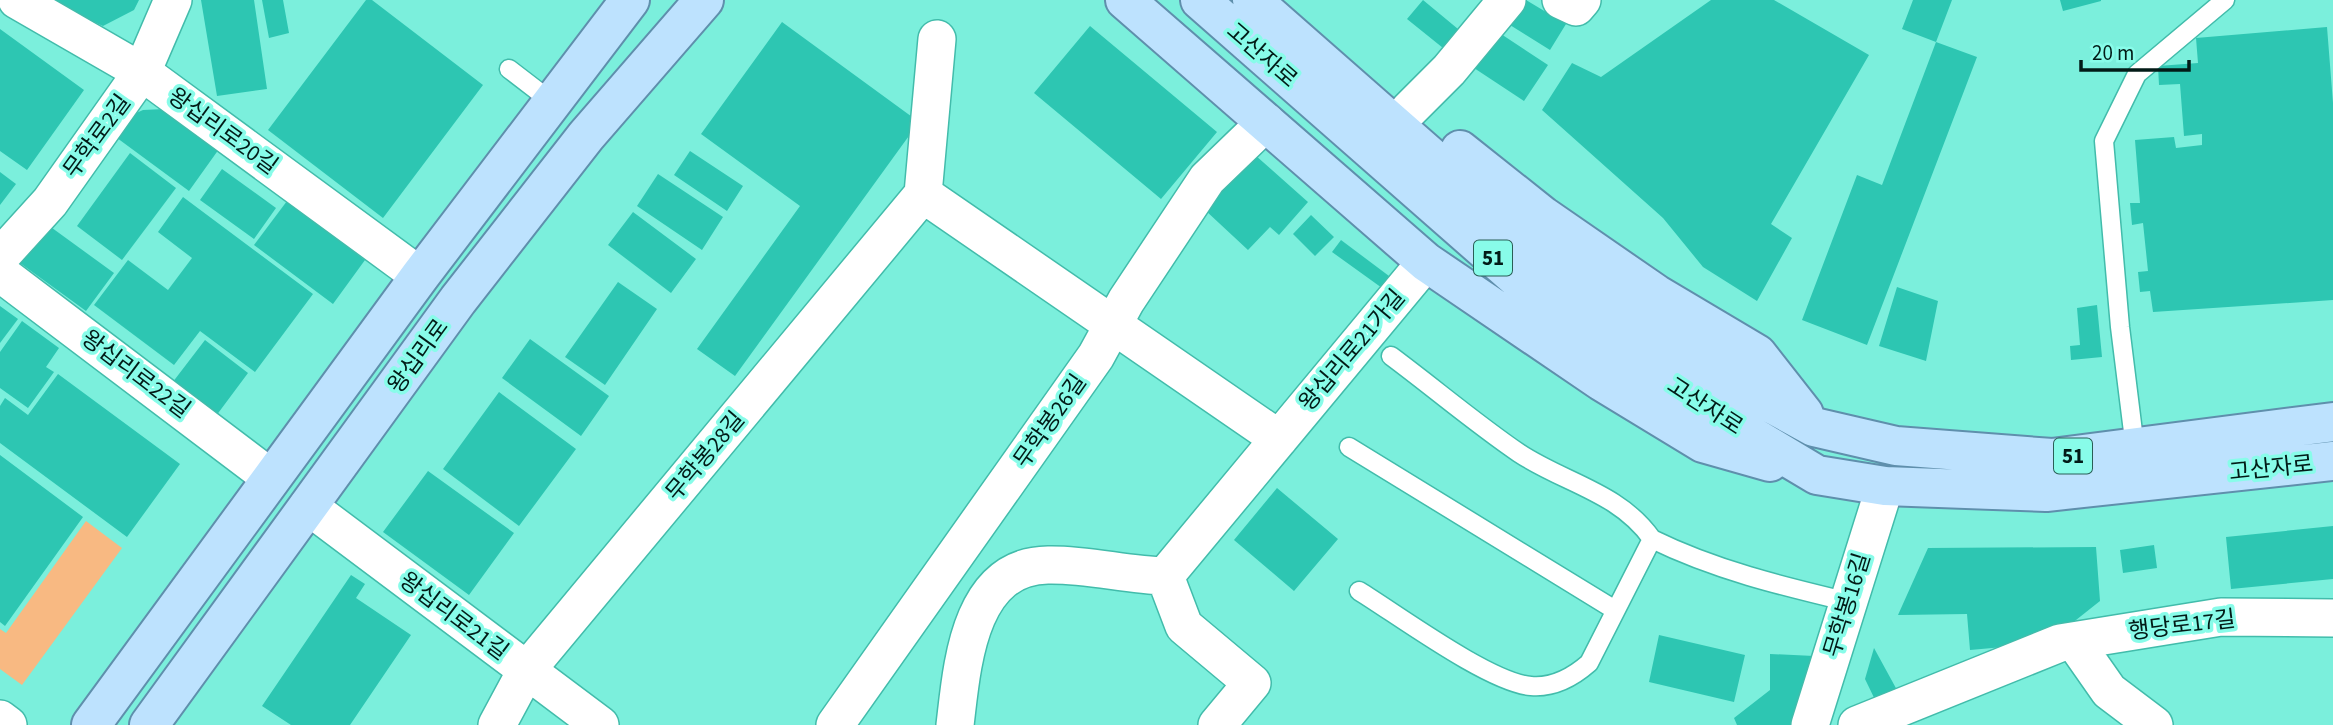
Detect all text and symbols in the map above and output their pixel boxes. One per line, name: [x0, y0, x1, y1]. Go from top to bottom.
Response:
street label: 고산자로: [1219, 15, 1305, 95]
scale bar: [2081, 28, 2190, 72]
text: 20 m: [2092, 38, 2134, 68]
street label: 왕십리로20길: [161, 80, 285, 182]
street label: 무학로2길: [55, 87, 139, 185]
road number: 51: [1474, 240, 1512, 276]
street label: 왕십리로21가길: [1291, 282, 1413, 418]
street label: 왕십리로: [380, 312, 456, 400]
street label: 왕십리로22길: [75, 322, 197, 426]
street label: 무학봉26길: [1006, 368, 1094, 474]
street label: 고산자로: [1661, 369, 1749, 443]
street label: 무학봉28길: [658, 404, 752, 508]
road number: 51: [2054, 438, 2092, 474]
street label: 고산자로: [2227, 447, 2315, 489]
street label: 무학봉16길: [1816, 549, 1878, 661]
street label: 왕십리로21길: [393, 564, 515, 668]
street label: 행당로17길: [2127, 602, 2237, 648]

